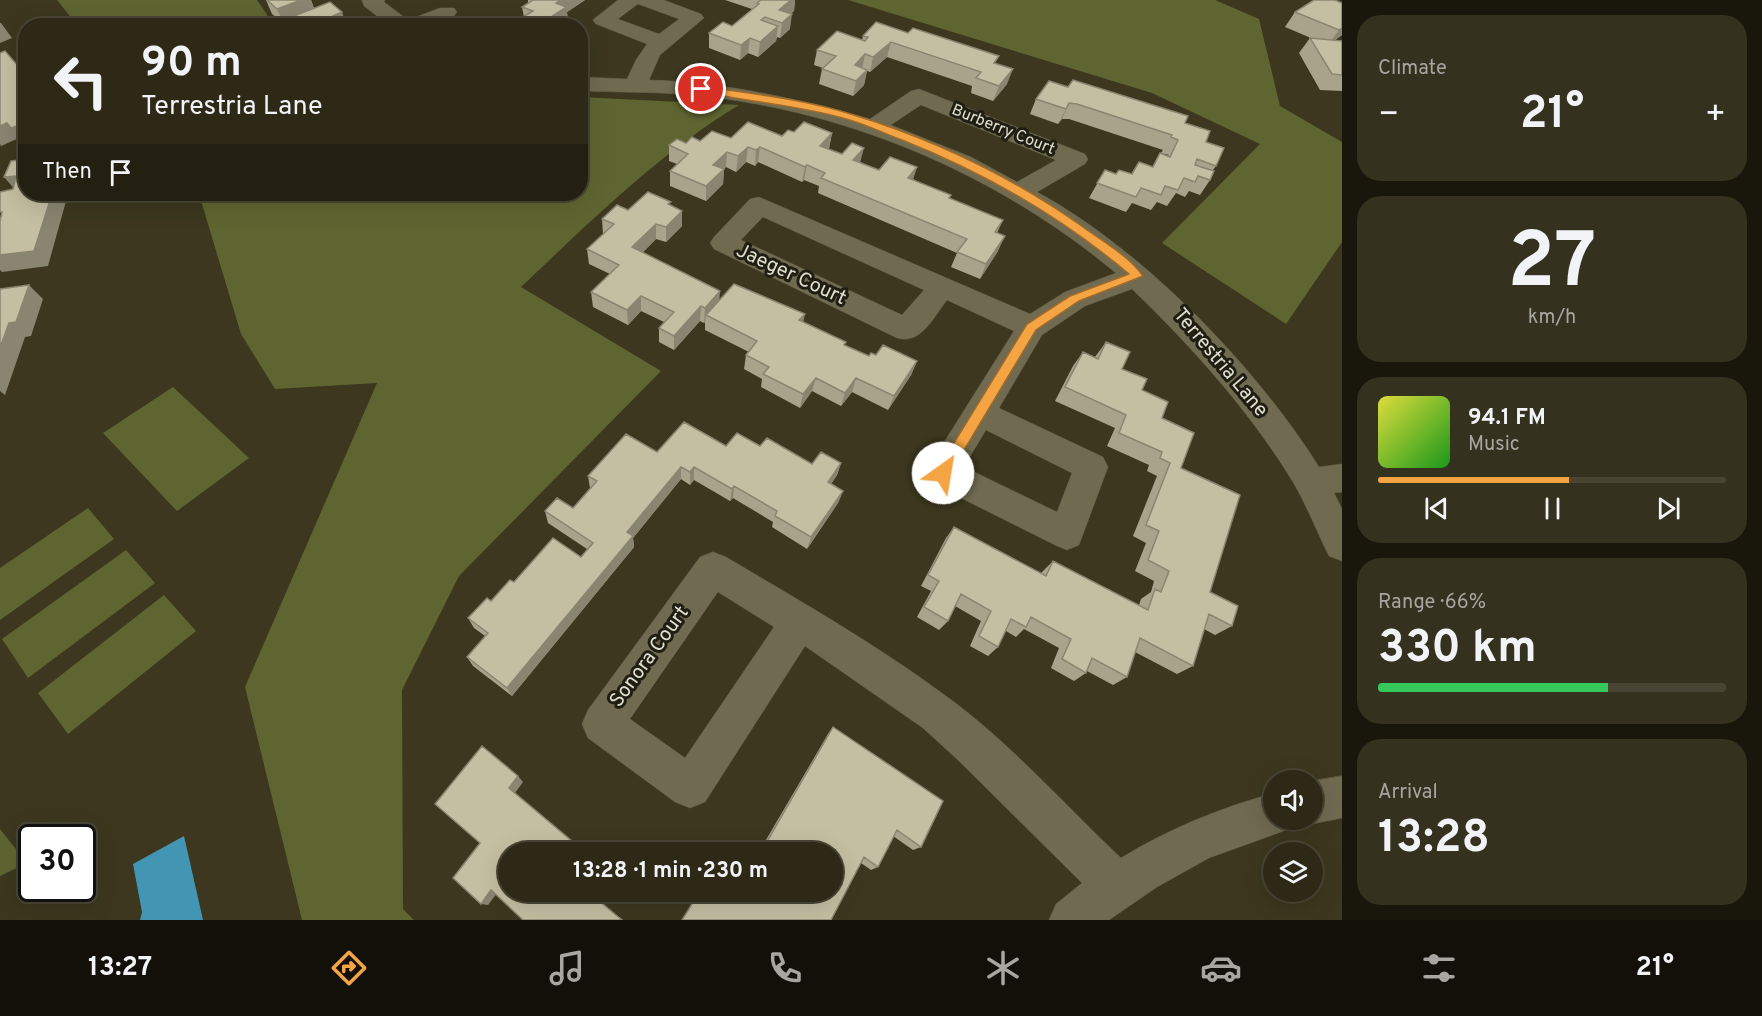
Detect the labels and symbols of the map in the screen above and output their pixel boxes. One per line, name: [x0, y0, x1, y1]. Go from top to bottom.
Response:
pin: [675, 63, 726, 114]
street label: Burberry Court: [948, 100, 1058, 160]
street label: Jaeger Court: [732, 238, 850, 312]
street label: Terrestria Lane: [1167, 303, 1273, 423]
position arrow: [911, 441, 975, 505]
street label: Sonora Court: [604, 601, 696, 713]
speed limit sign: 30: [18, 824, 96, 902]

